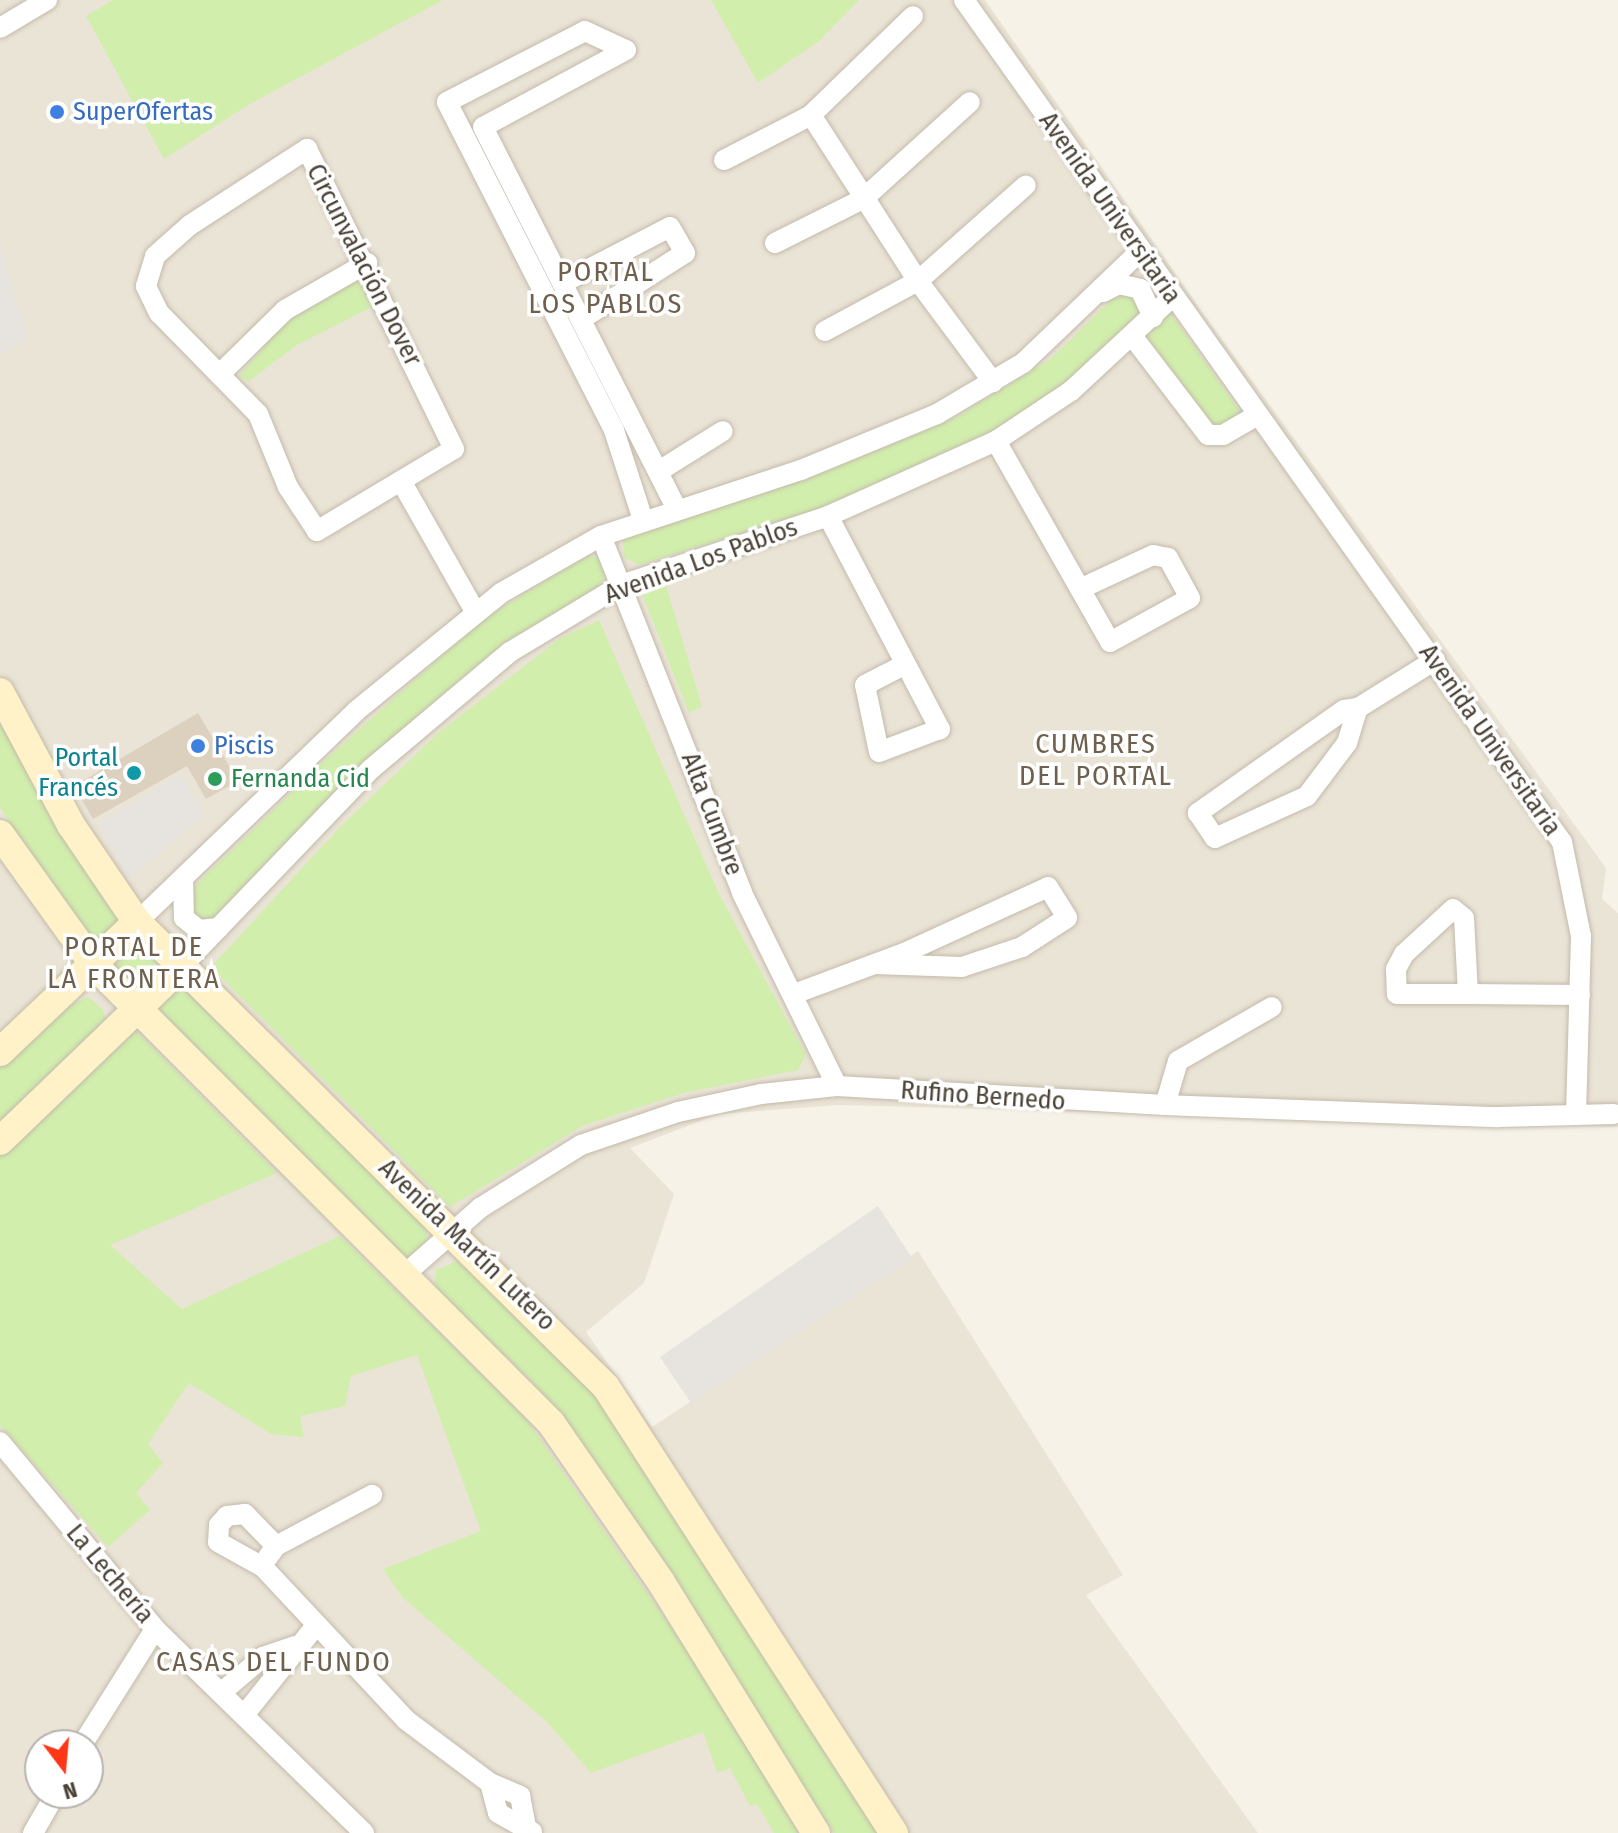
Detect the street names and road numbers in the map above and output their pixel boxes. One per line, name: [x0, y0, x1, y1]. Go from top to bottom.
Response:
street label: Avenida Universitaria: [1032, 106, 1188, 310]
street label: Circunvalación Dover: [300, 159, 428, 371]
street label: Avenida Los Pablos: [600, 512, 802, 610]
street label: Avenida Universitaria: [1412, 638, 1568, 842]
street label: Alta Cumbre: [674, 748, 750, 880]
street label: Rufino Bernedo: [900, 1075, 1066, 1117]
street label: Avenida Martín Lutero: [372, 1153, 562, 1337]
street label: La Lechería: [59, 1518, 161, 1630]

